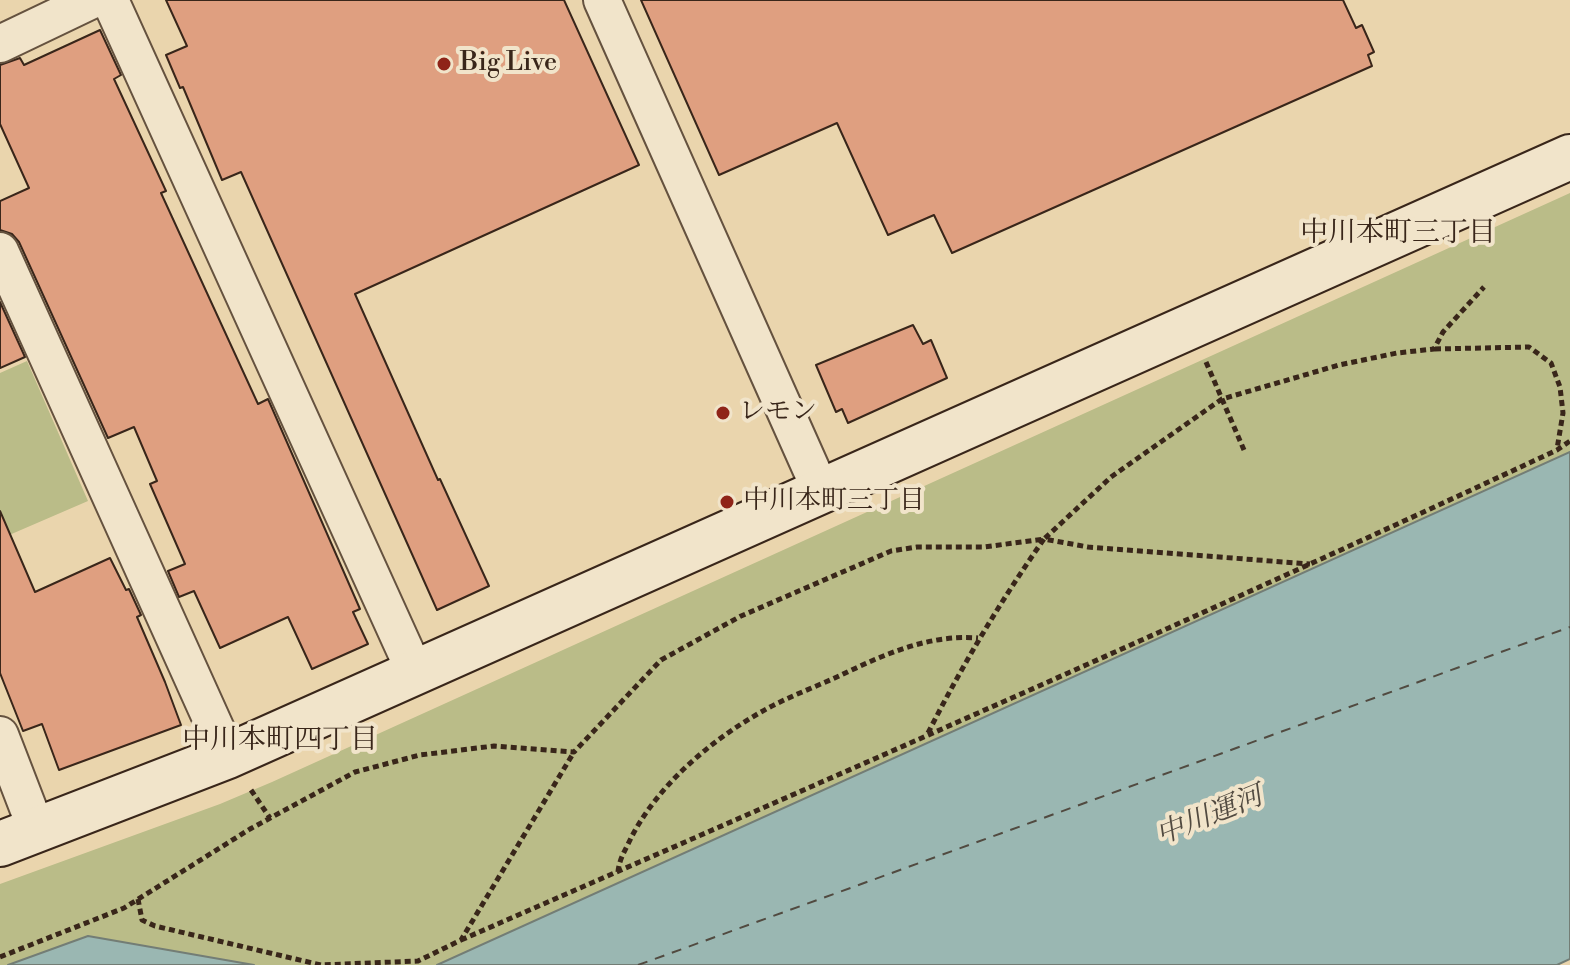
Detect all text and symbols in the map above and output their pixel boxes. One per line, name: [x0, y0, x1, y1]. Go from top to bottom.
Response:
place label: Big Live: [460, 48, 557, 80]
marker: Big Live: [435, 55, 453, 73]
district label: 中川本町三丁目: [1300, 217, 1496, 251]
place label: レモン: [739, 397, 817, 429]
marker: レモン: [714, 404, 732, 422]
place label: 中川本町三丁目: [743, 486, 925, 518]
marker: 中川本町三丁目: [718, 493, 736, 511]
district label: 中川本町四丁目: [182, 724, 378, 758]
water label: 中川運河: [1152, 780, 1268, 854]

